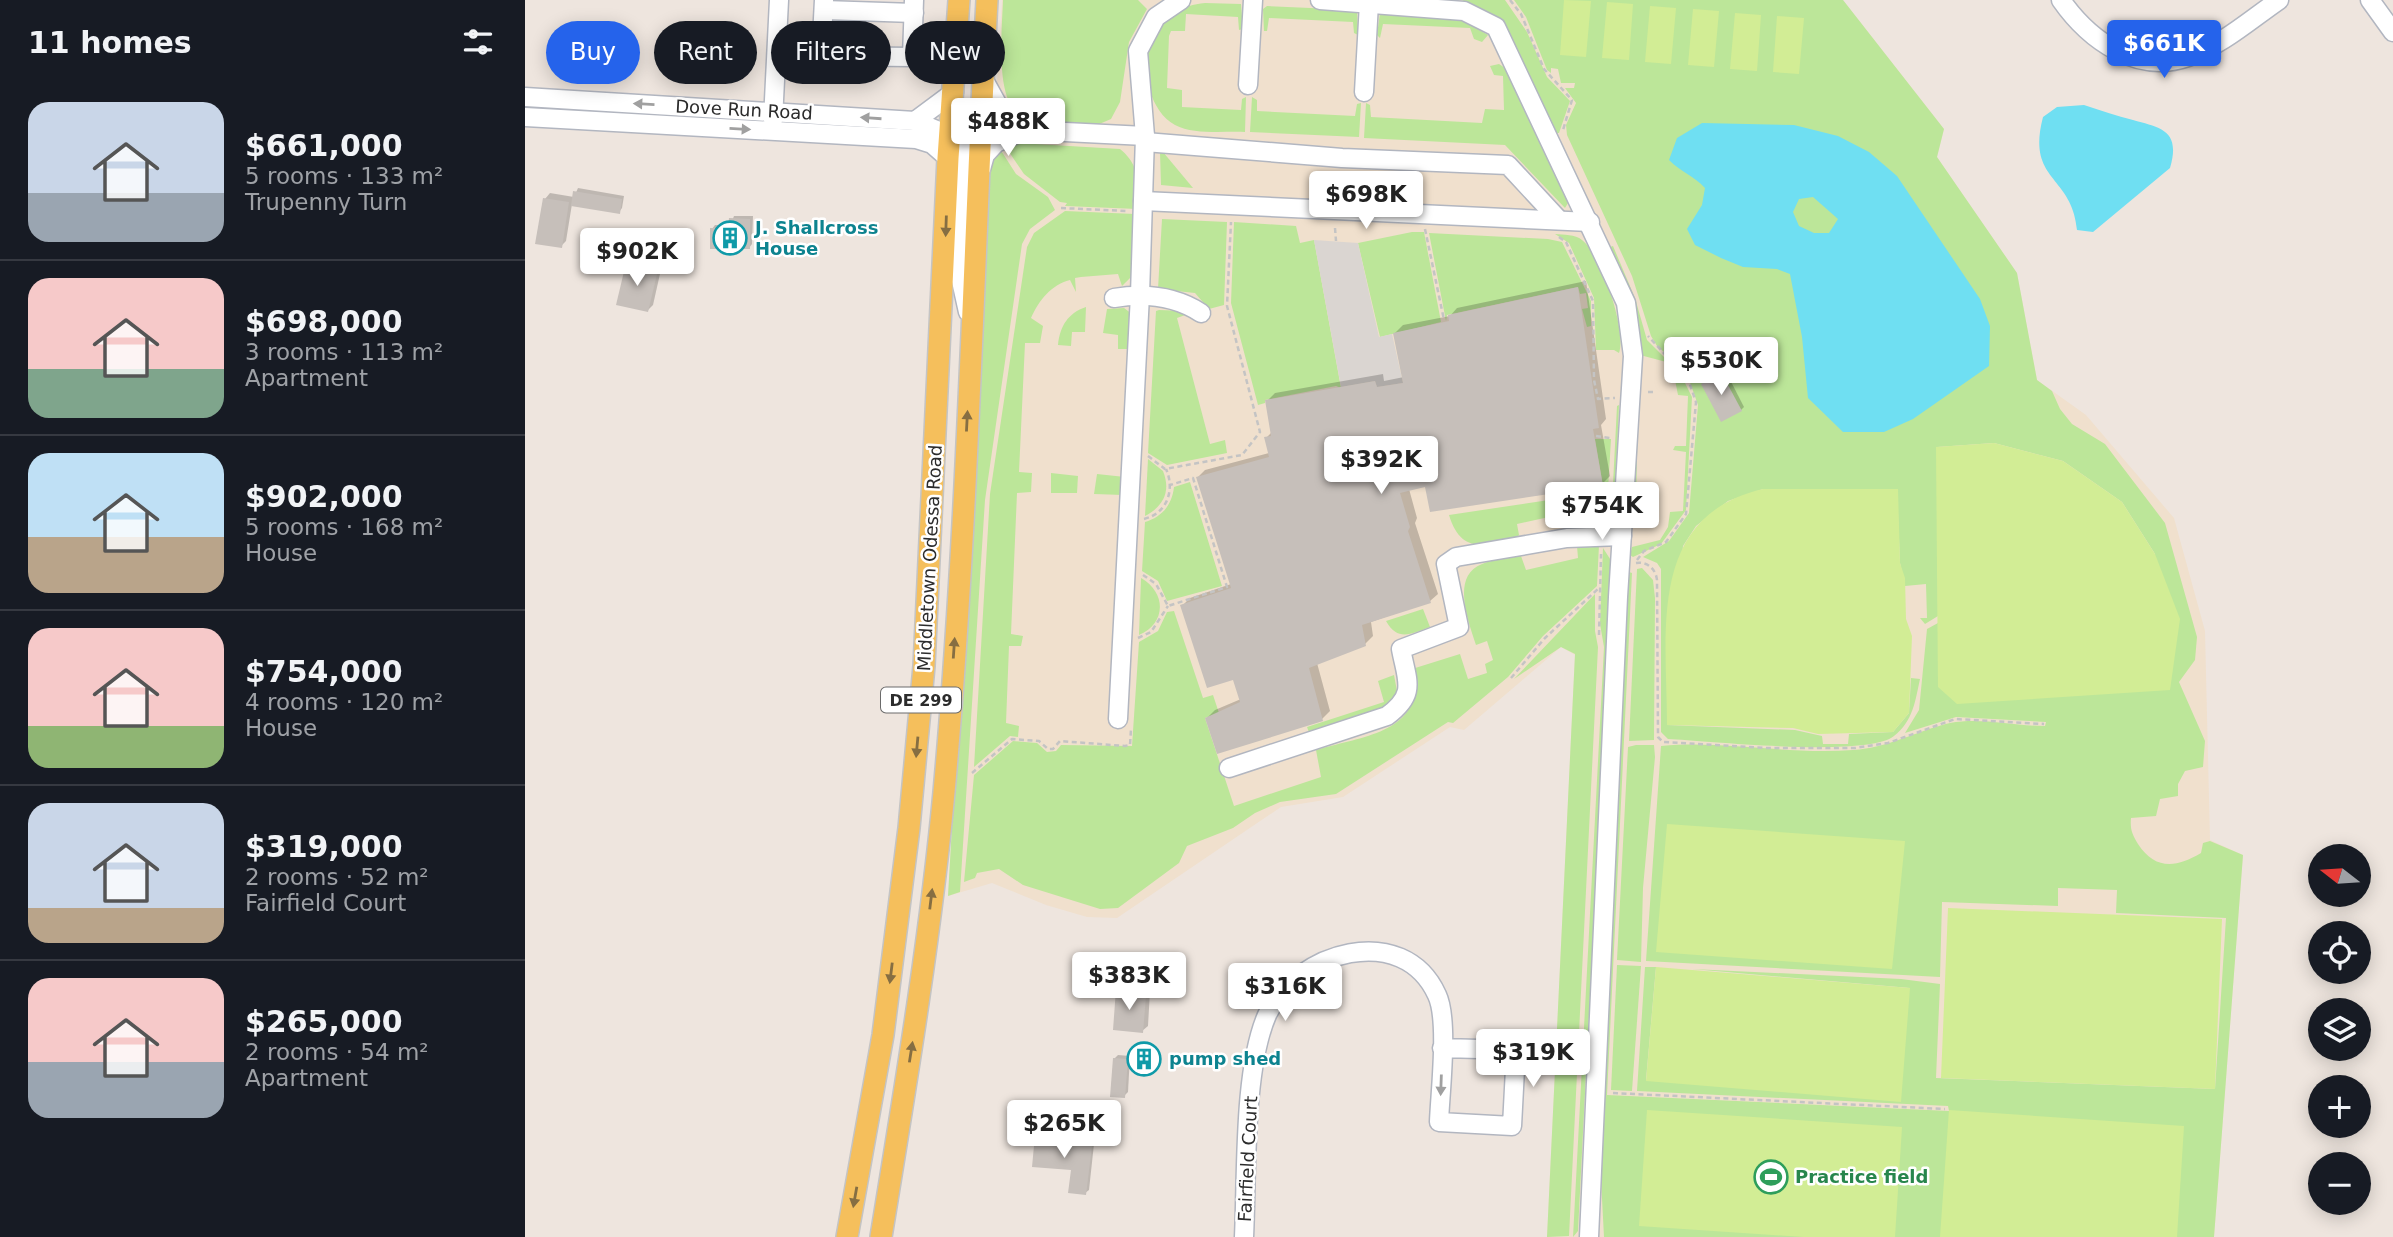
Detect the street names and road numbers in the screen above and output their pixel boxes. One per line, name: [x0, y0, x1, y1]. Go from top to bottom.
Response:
street label: Dove Run Road: [675, 95, 813, 124]
street label: Middletown Odessa Road: [913, 444, 946, 672]
road number: DE 299: [881, 688, 961, 712]
street label: Fairfield Court: [1234, 1095, 1261, 1223]

